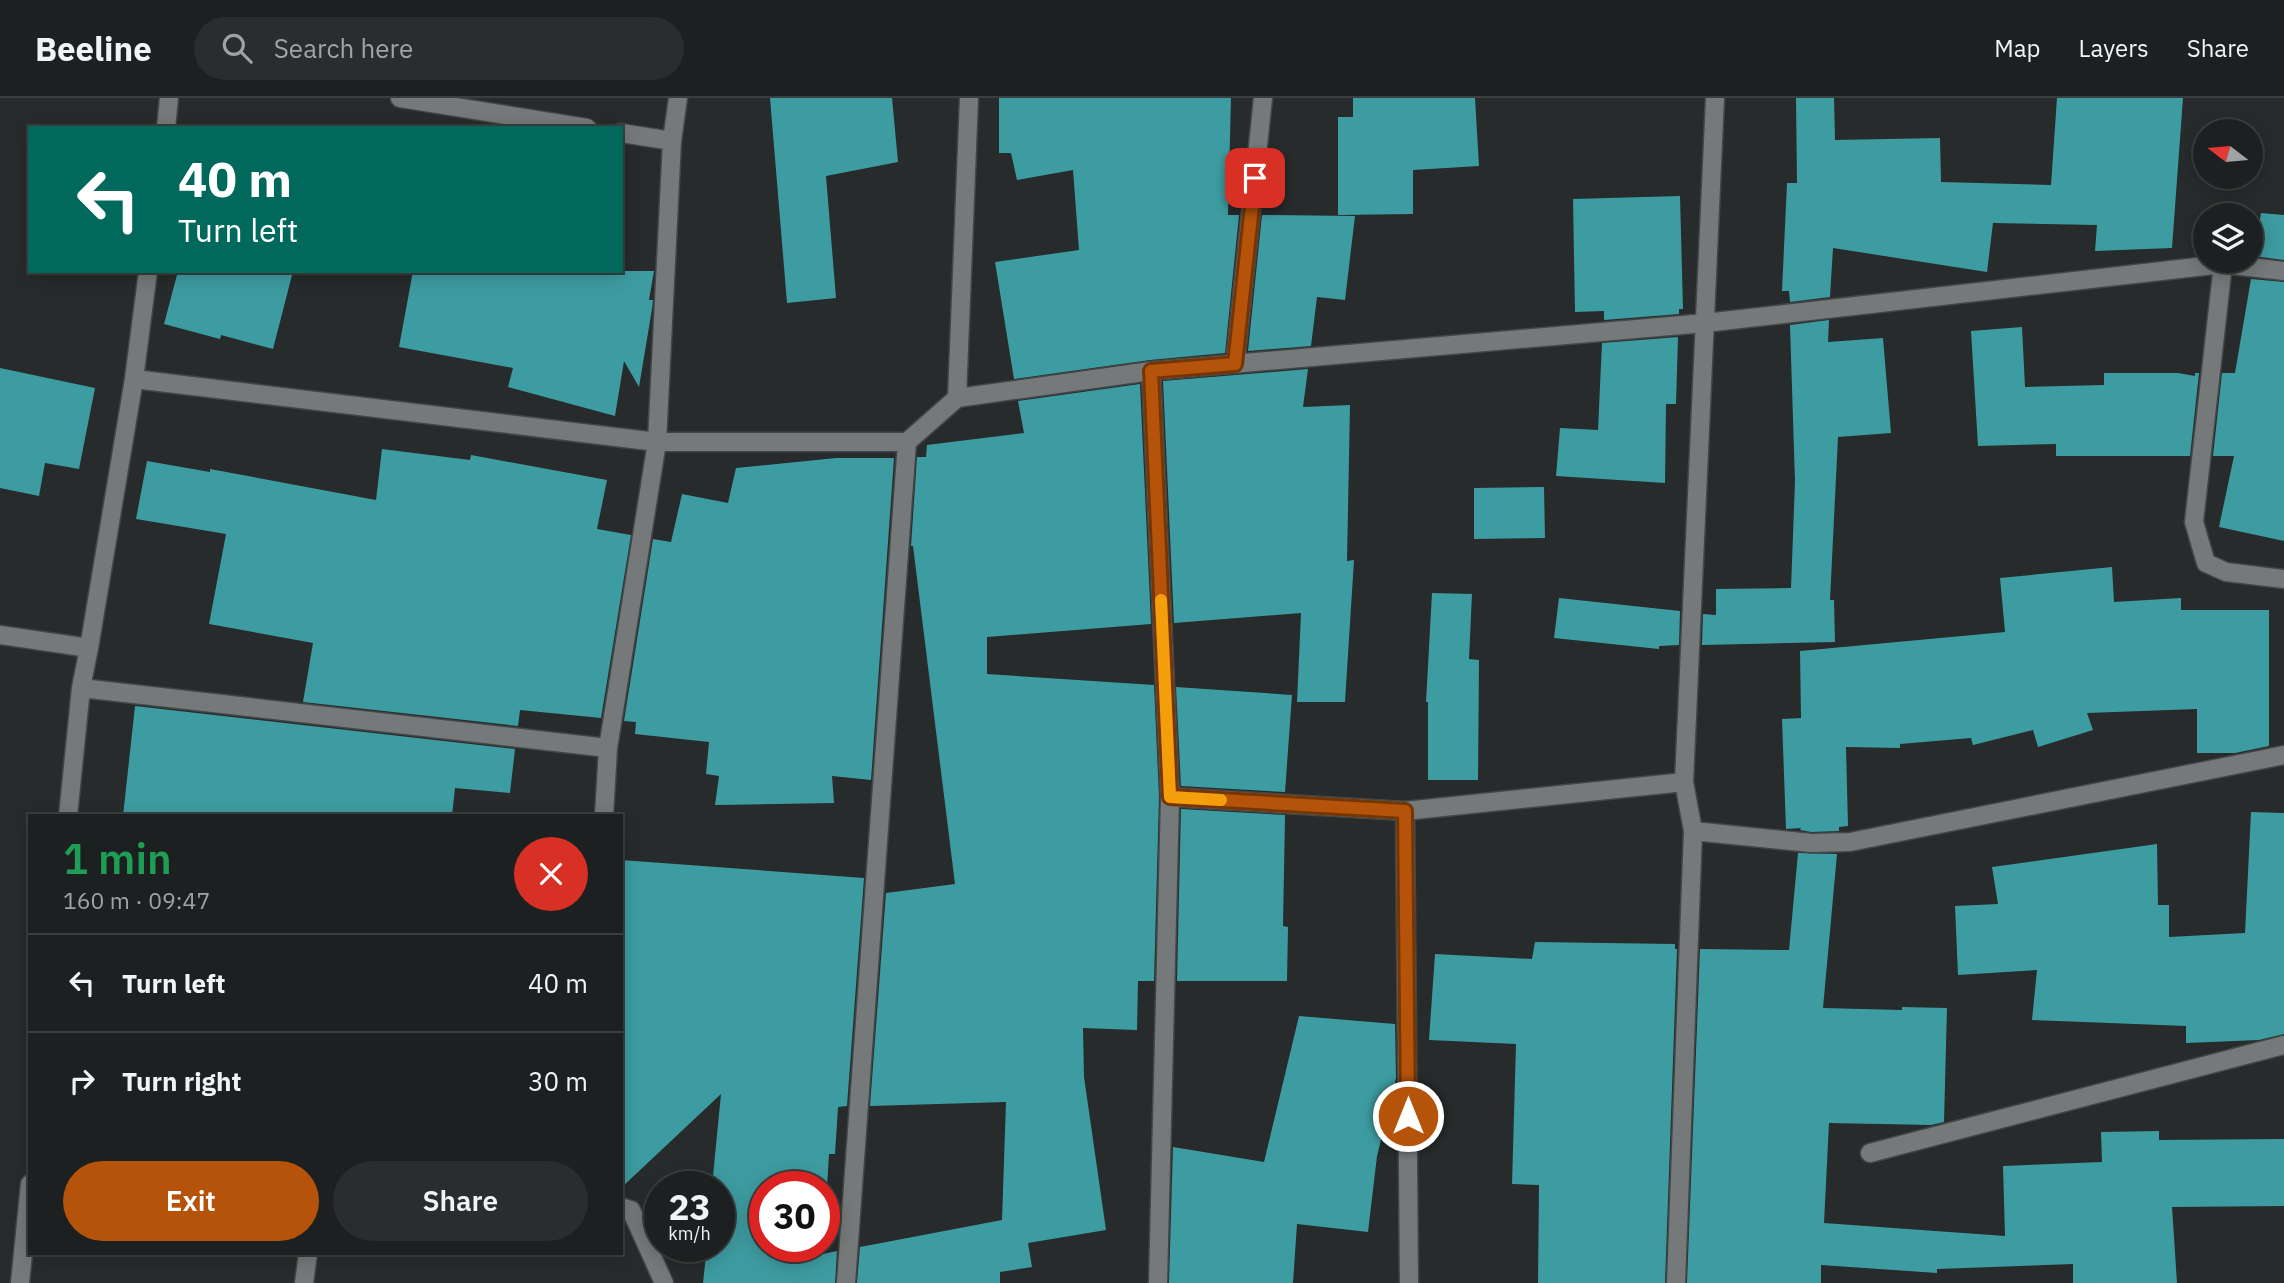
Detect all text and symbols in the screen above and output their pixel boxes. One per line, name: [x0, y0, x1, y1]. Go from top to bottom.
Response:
search box: [194, 17, 684, 80]
text: Beeline: [35, 27, 152, 70]
icon: search: [218, 29, 256, 67]
text: Search here: [274, 31, 413, 65]
text: Map: [1994, 32, 2041, 64]
text: Layers: [2079, 32, 2149, 64]
text: Share: [2187, 32, 2249, 64]
north arrow: [2193, 119, 2263, 189]
map controls: [2193, 119, 2263, 273]
text: 40 m: [178, 147, 292, 210]
pin: [1225, 148, 1285, 208]
icon: left: [63, 154, 154, 245]
icon: arrive: [1236, 159, 1274, 197]
button: layers: [2193, 203, 2263, 273]
text: Turn left: [178, 209, 298, 251]
text: 1 min: [63, 831, 172, 886]
button: close: [514, 837, 588, 911]
text: 160 m · 09:47: [63, 885, 210, 915]
icon: left: [63, 964, 101, 1002]
text: Turn left: [122, 966, 225, 1000]
text: 40 m: [528, 966, 588, 1000]
icon: right: [63, 1062, 101, 1100]
text: Turn right: [122, 1064, 241, 1098]
text: 30 m: [528, 1064, 588, 1098]
position arrow: [1371, 1079, 1445, 1153]
button: Exit: [63, 1161, 319, 1241]
button: Share: [333, 1161, 588, 1241]
speed limit sign: 30: [749, 1171, 840, 1262]
text: 23: [668, 1184, 711, 1230]
text: km/h: [668, 1222, 711, 1245]

